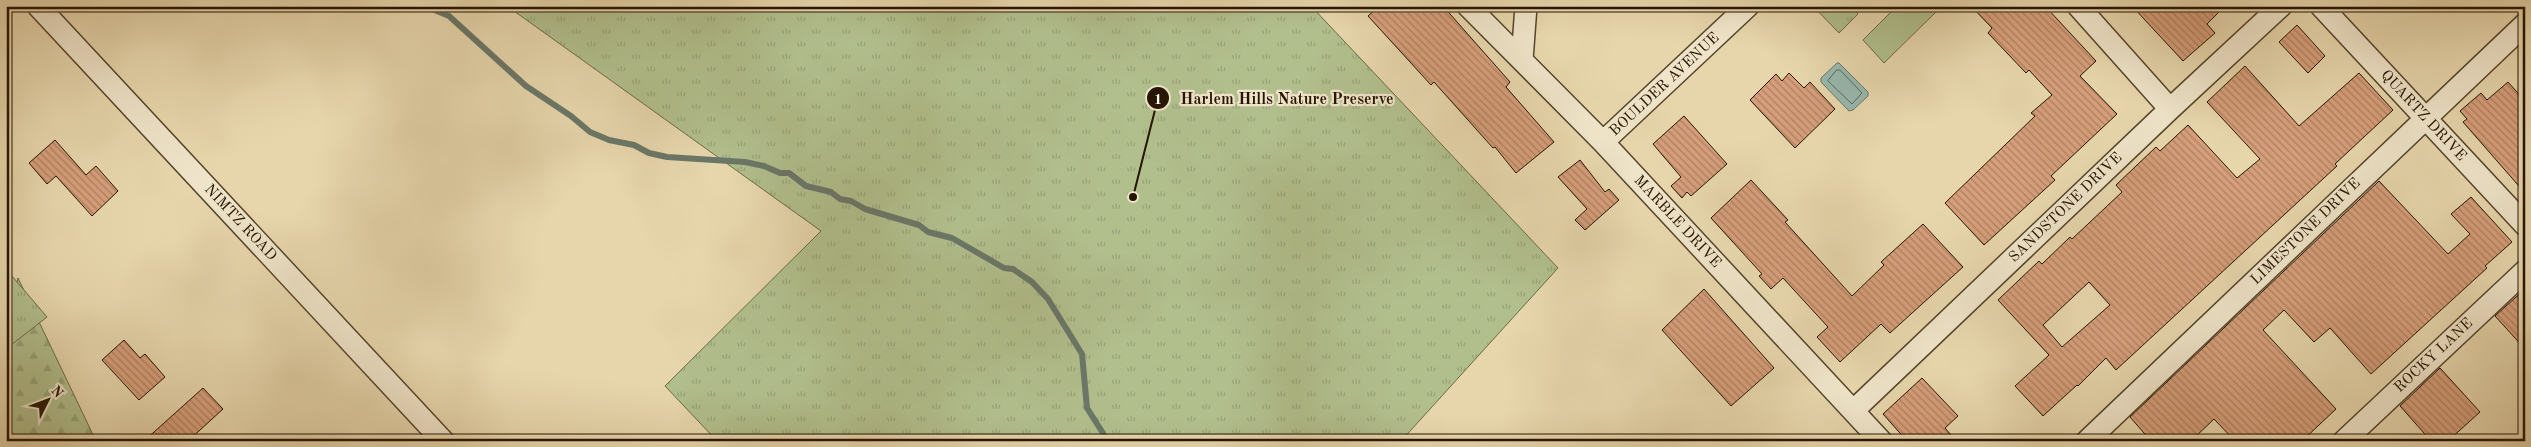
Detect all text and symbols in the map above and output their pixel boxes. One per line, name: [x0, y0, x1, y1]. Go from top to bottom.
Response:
street label: BOULDER AVENUE: [1607, 31, 1723, 139]
street label: QUARTZ DRIVE: [2377, 68, 2469, 164]
callout: Harlem Hills Nature Preserve: [1146, 83, 1404, 114]
text: Harlem Hills Nature Preserve: [1180, 92, 1394, 108]
text: 1: [1154, 93, 1162, 108]
street label: SANDSTONE DRIVE: [2007, 150, 2125, 266]
street label: MARBLE DRIVE: [1631, 173, 1723, 271]
street label: LIMESTONE DRIVE: [2248, 176, 2364, 288]
street label: NIMTZ ROAD: [201, 182, 279, 264]
street label: ROCKY LANE: [2392, 316, 2476, 396]
north arrow: [22, 374, 72, 424]
text: N: [48, 383, 66, 401]

